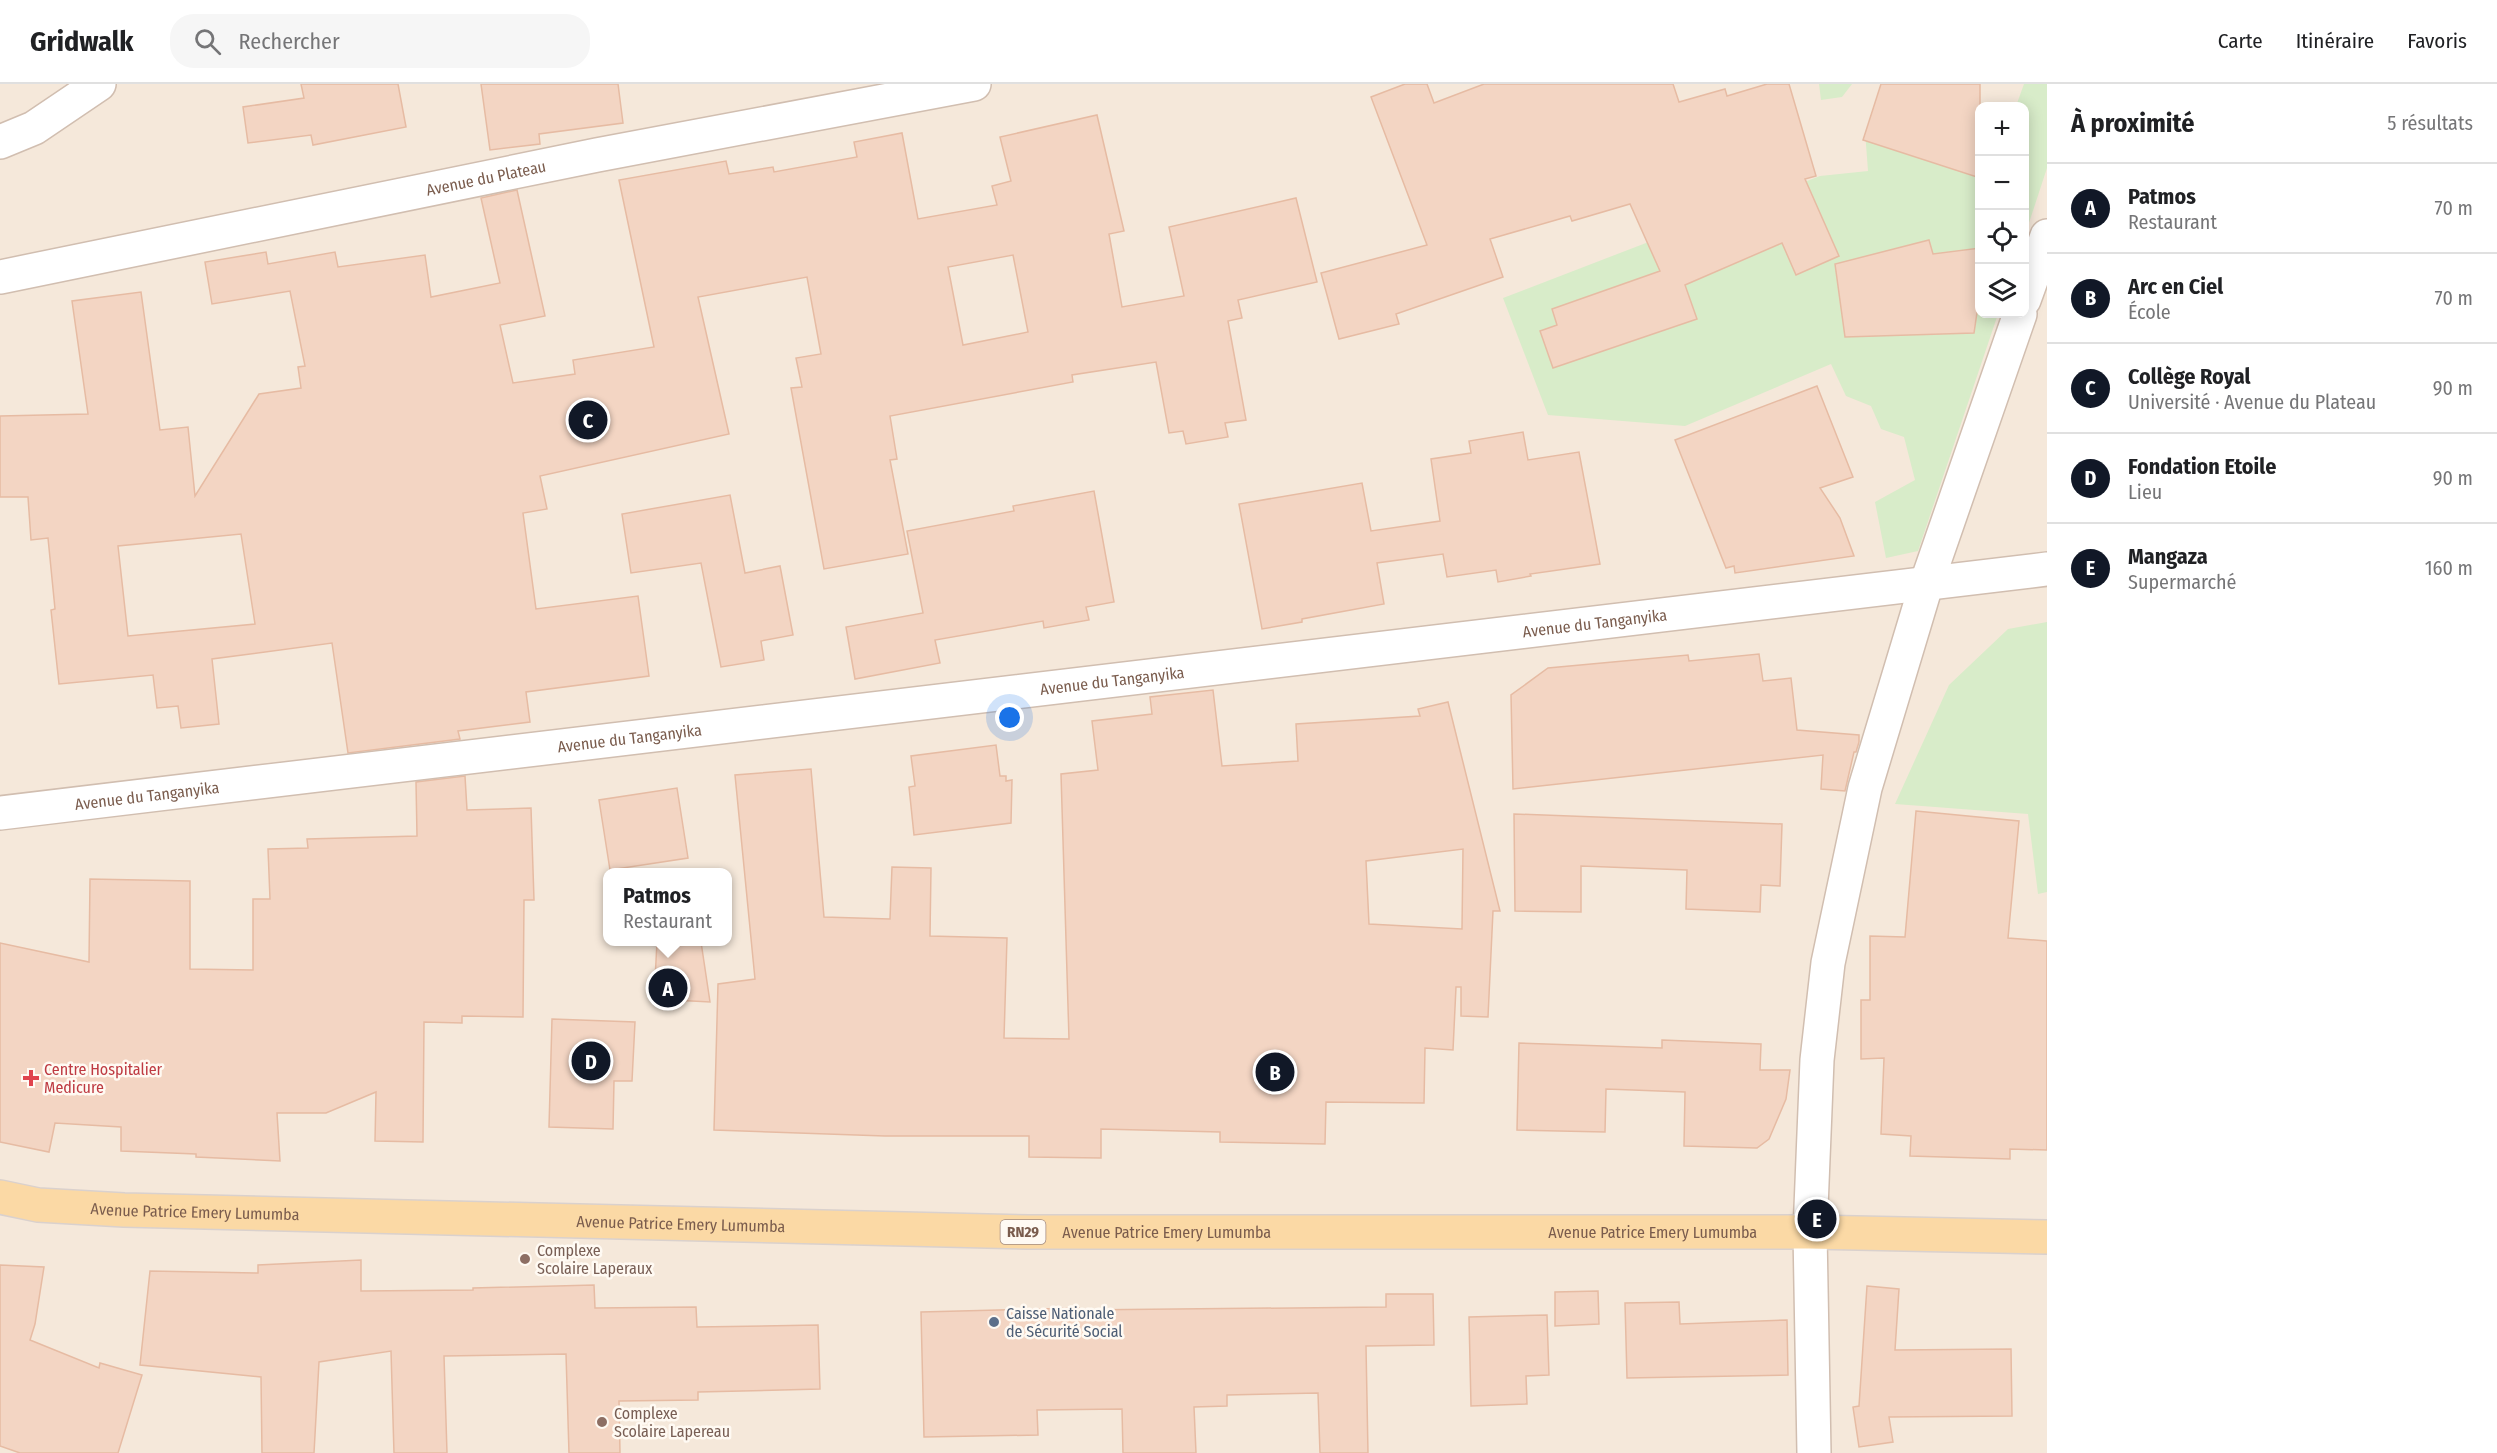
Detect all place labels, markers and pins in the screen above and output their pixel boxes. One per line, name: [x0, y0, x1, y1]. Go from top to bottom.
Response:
pin: C: [568, 398, 608, 442]
pin: A: [648, 966, 688, 1010]
pin: D: [572, 1038, 610, 1084]
pin: B: [1256, 1050, 1294, 1094]
place label: Centre Hospitalier Medicure: [44, 1060, 163, 1097]
marker: Centre Hospitalier Medicure: [22, 1069, 40, 1087]
pin: E: [1798, 1196, 1836, 1242]
place label: Complexe Scolaire Laperaux: [537, 1241, 652, 1278]
marker: Complexe Scolaire Laperaux: [518, 1252, 532, 1266]
place label: Caisse Nationale de Sécurité Social: [1006, 1304, 1123, 1341]
marker: Caisse Nationale de Sécurité Social: [987, 1315, 1001, 1329]
place label: Complexe Scolaire Lapereau: [614, 1404, 730, 1441]
marker: Complexe Scolaire Lapereau: [595, 1415, 609, 1429]

